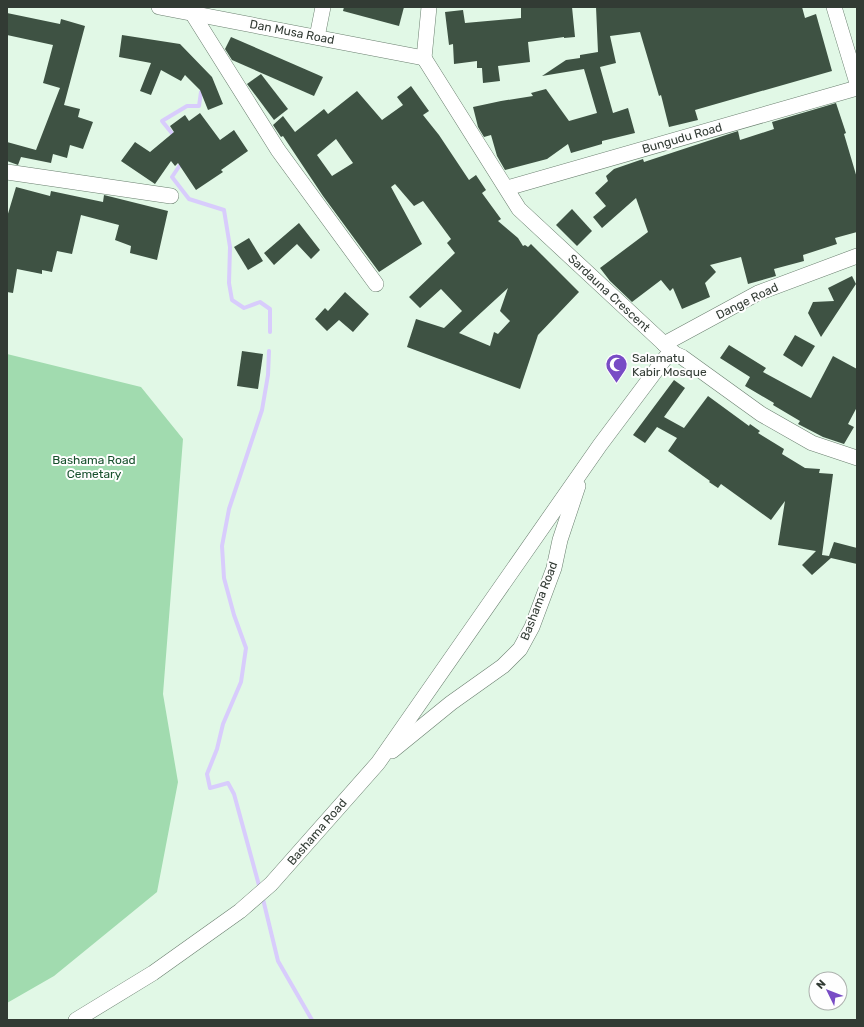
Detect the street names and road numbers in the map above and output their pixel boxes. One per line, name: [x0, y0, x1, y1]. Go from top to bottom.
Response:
street label: Dan Musa Road: [248, 17, 336, 47]
street label: Bungudu Road: [640, 120, 724, 156]
street label: Sardauna Crescent: [565, 251, 653, 335]
street label: Dange Road: [714, 280, 780, 322]
street label: Bashama Road: [518, 560, 560, 642]
street label: Bashama Road: [284, 796, 350, 868]

